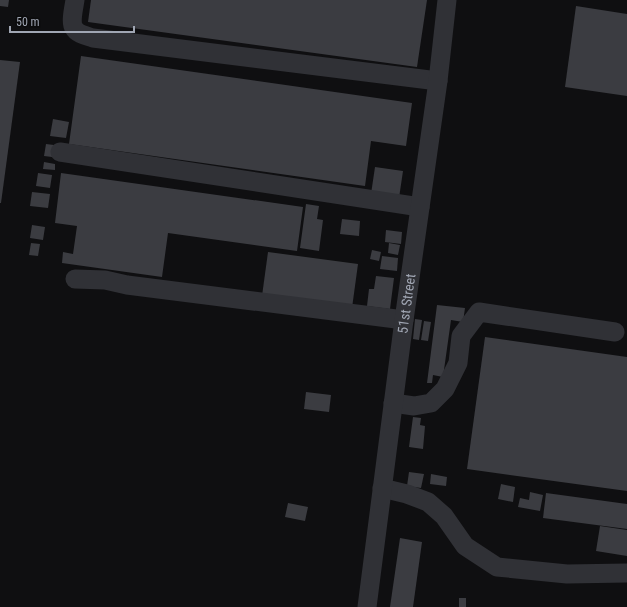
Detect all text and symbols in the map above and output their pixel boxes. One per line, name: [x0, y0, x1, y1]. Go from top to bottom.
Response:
scale bar: [10, 8, 134, 34]
text: 50 m: [16, 15, 40, 29]
street label: 51st Street: [394, 272, 419, 335]

